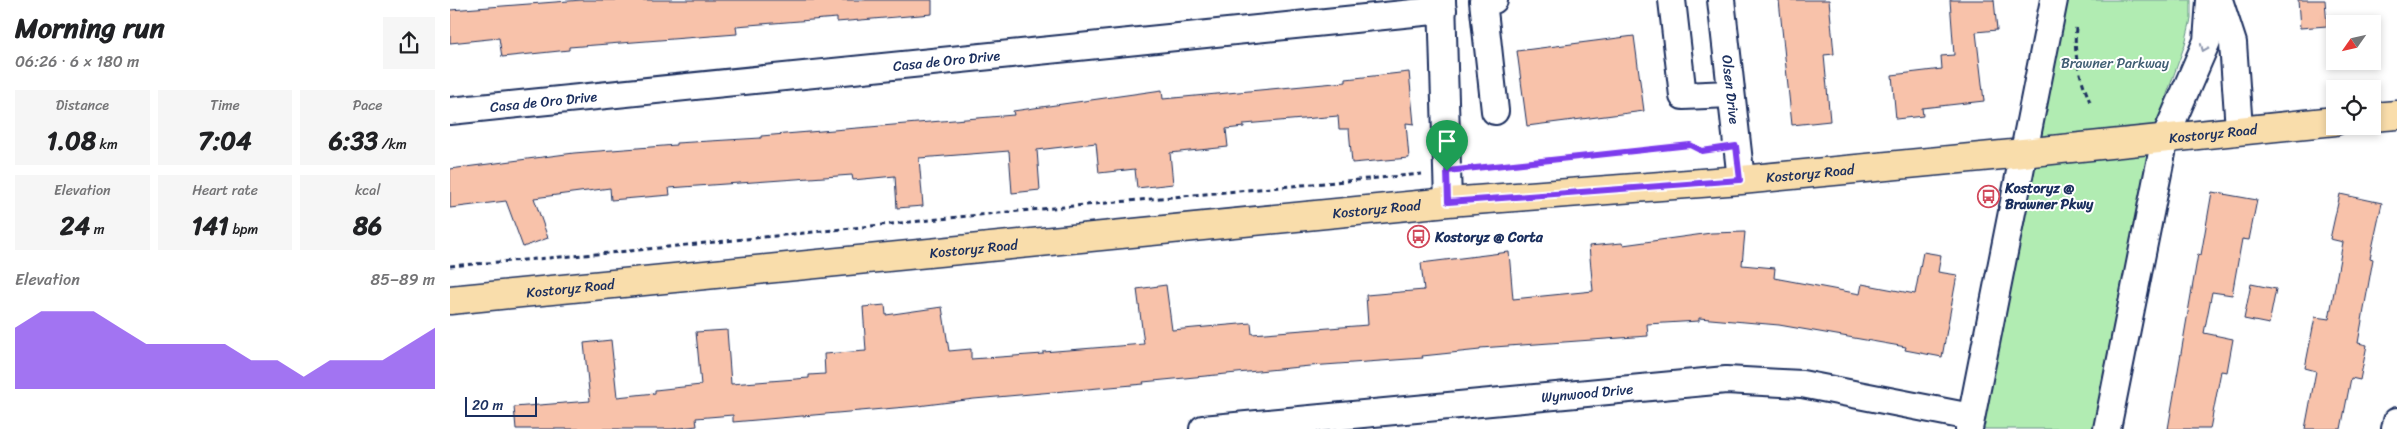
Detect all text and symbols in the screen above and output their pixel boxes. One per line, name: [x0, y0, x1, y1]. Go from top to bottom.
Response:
text: Morning run: [15, 3, 165, 52]
north arrow: [2326, 15, 2381, 70]
map controls: [2326, 15, 2381, 135]
button: share: [383, 17, 435, 69]
street label: Casa de Oro Drive: [892, 43, 1002, 79]
one-way arrow: [2199, 43, 2210, 52]
text: 06:26 · 6 × 180 m: [15, 47, 139, 76]
park label: Brawner Parkway: [2061, 51, 2170, 76]
street label: Olsen Drive: [1714, 54, 1747, 126]
button: locate: [2326, 80, 2381, 135]
street label: Casa de Oro Drive: [489, 84, 599, 120]
text: Distance: [56, 93, 109, 118]
text: Time: [210, 93, 240, 118]
text: Pace: [353, 93, 383, 118]
street label: Kostoryz Road: [2168, 117, 2260, 151]
text: 1.08: [47, 118, 96, 163]
text: 7:04: [198, 118, 252, 163]
text: 6:33: [329, 118, 378, 163]
pin: [1426, 120, 1468, 171]
icon: arrive: [1433, 127, 1461, 155]
text: km: [96, 132, 118, 157]
text: /km: [378, 132, 407, 157]
street label: Kostoryz Road: [1765, 157, 1857, 191]
place label: Kostoryz @ Brawner Pkwy: [2004, 176, 2094, 217]
text: Elevation: [54, 178, 111, 203]
text: Heart rate: [192, 178, 258, 203]
text: kcal: [355, 178, 380, 203]
bus stop icon: Kostoryz @ Brawner Pkwy: [1977, 184, 2001, 208]
street label: Kostoryz Road: [1331, 193, 1423, 226]
text: 24: [60, 203, 90, 248]
text: 141: [192, 203, 229, 248]
text: 86: [353, 203, 382, 248]
text: m: [90, 217, 105, 242]
text: bpm: [229, 217, 258, 242]
bus stop icon: Kostoryz @ Corta: [1407, 225, 1431, 249]
place label: Kostoryz @ Corta: [1434, 225, 1544, 250]
street label: Kostoryz Road: [928, 232, 1020, 266]
text: Elevation: [15, 265, 80, 294]
text: 85–89 m: [371, 265, 435, 294]
street label: Kostoryz Road: [525, 272, 617, 305]
street label: Wynwood Drive: [1540, 377, 1634, 410]
text: 20 m: [472, 393, 503, 418]
scale bar: [465, 394, 538, 417]

